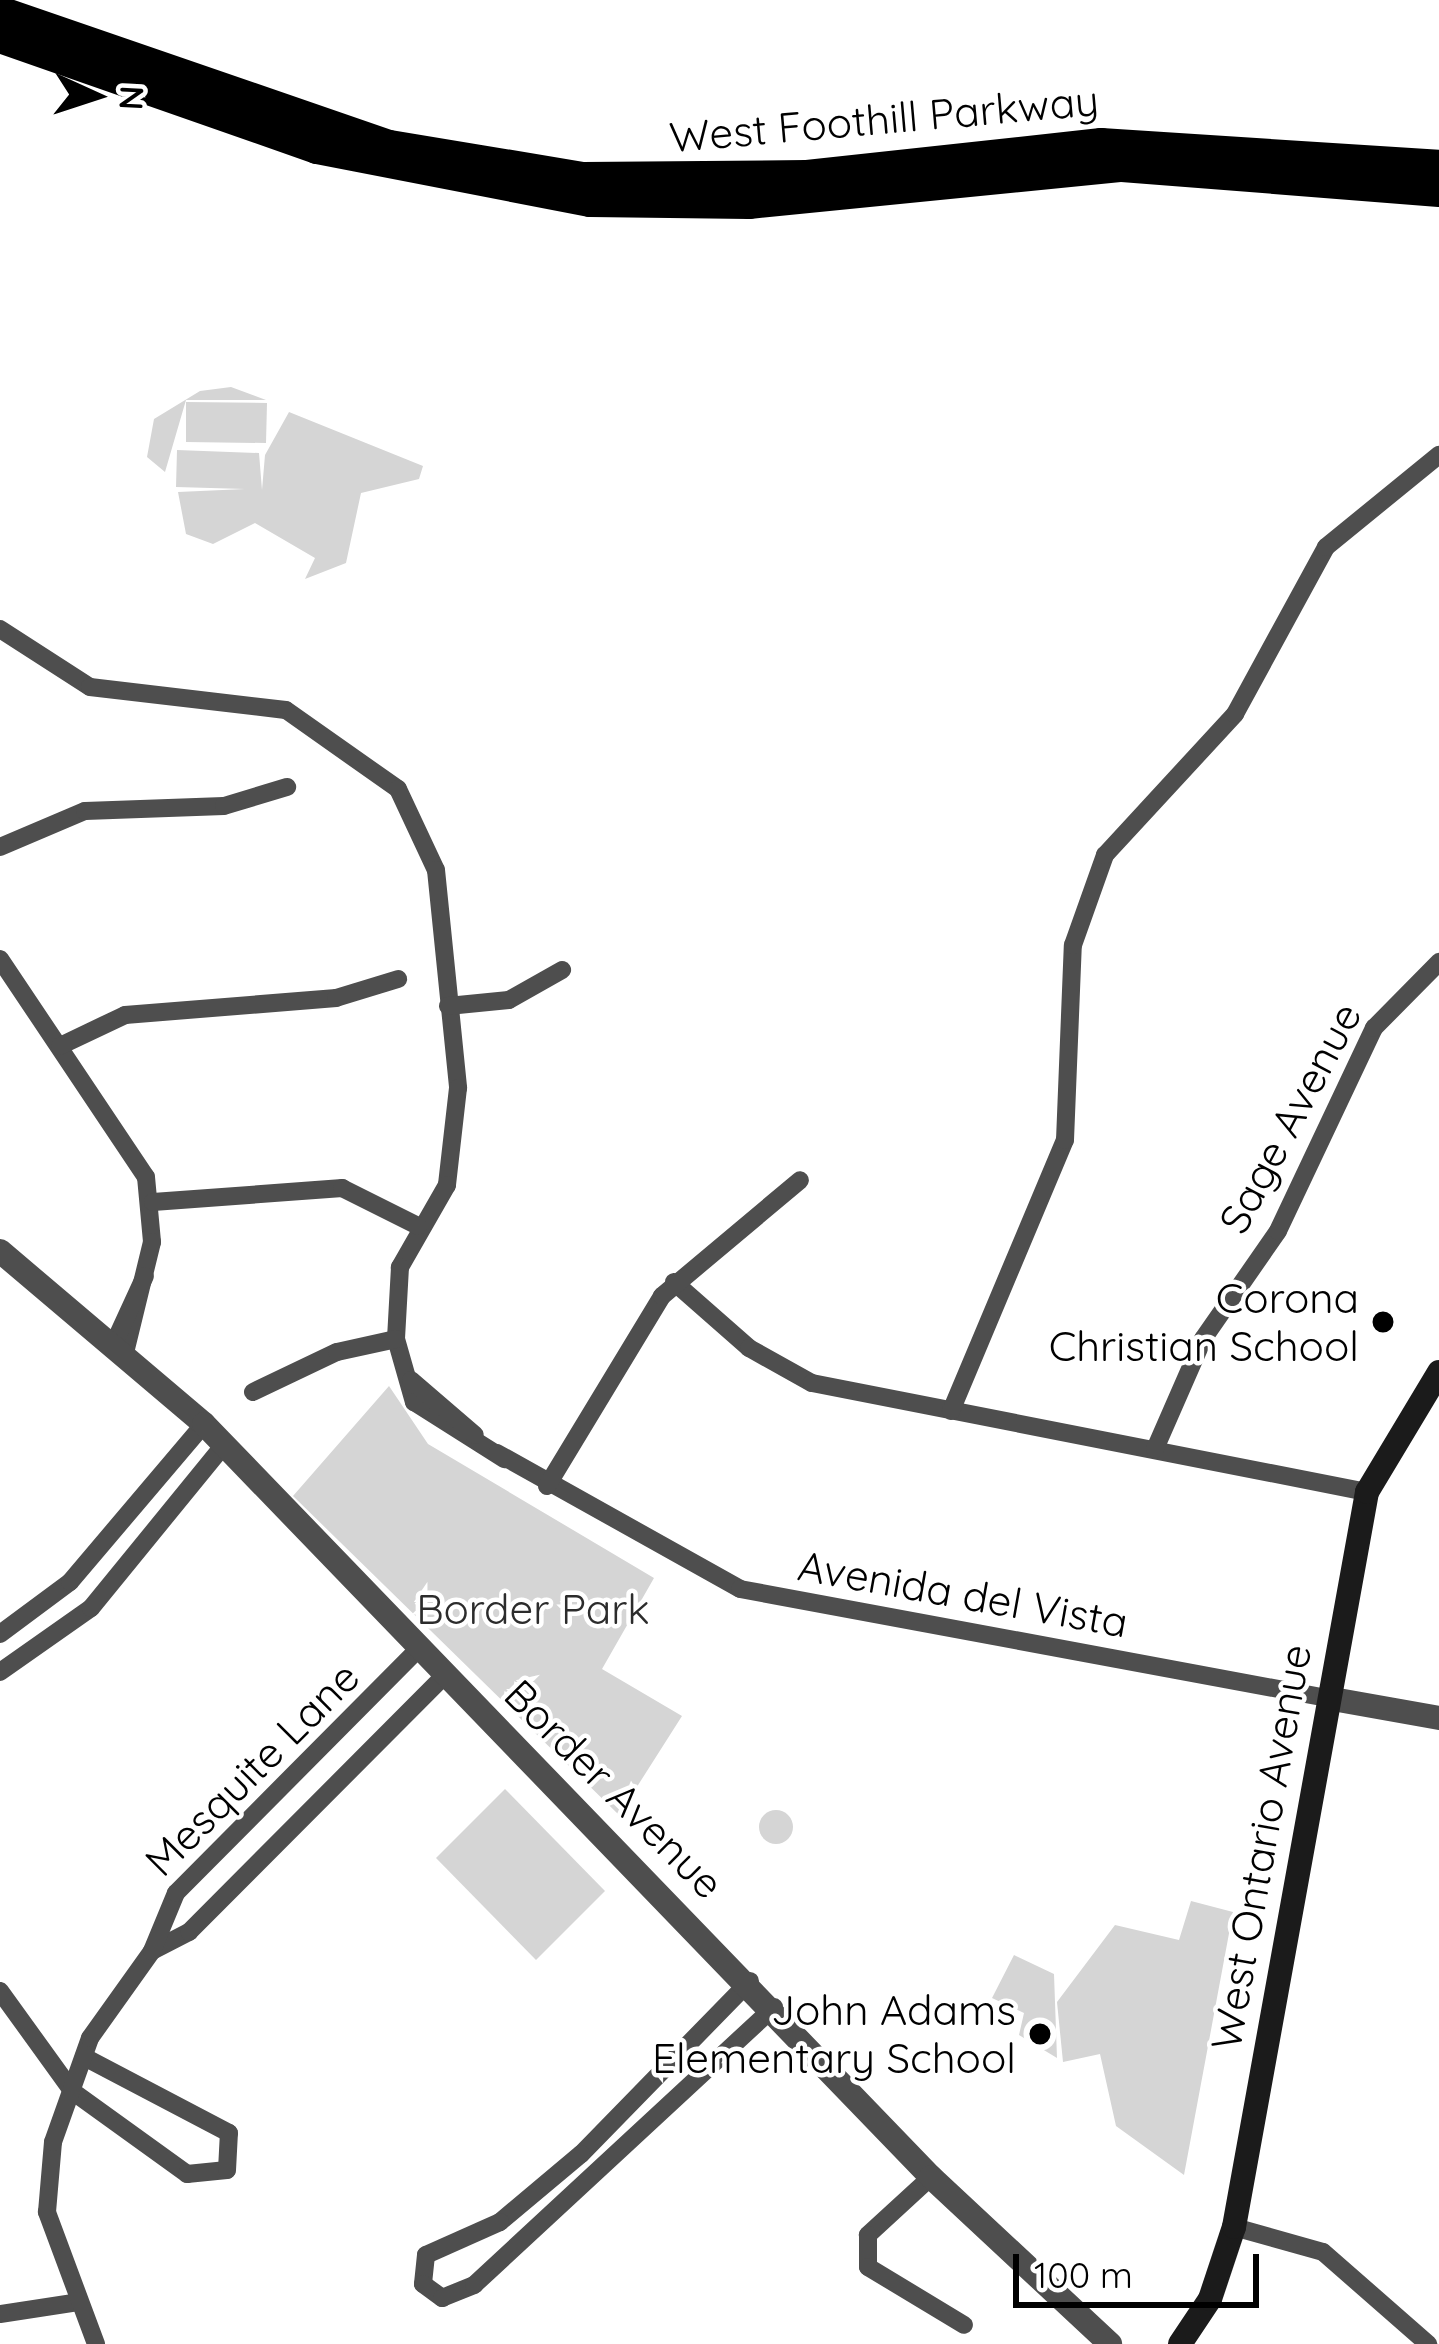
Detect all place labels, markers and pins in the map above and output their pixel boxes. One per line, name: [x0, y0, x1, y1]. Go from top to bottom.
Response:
place label: Corona Christian School: [1049, 1273, 1359, 1372]
marker: Corona Christian School: [1370, 1309, 1396, 1335]
place label: John Adams Elementary School: [652, 1985, 1016, 2084]
marker: John Adams Elementary School: [1027, 2021, 1053, 2047]

